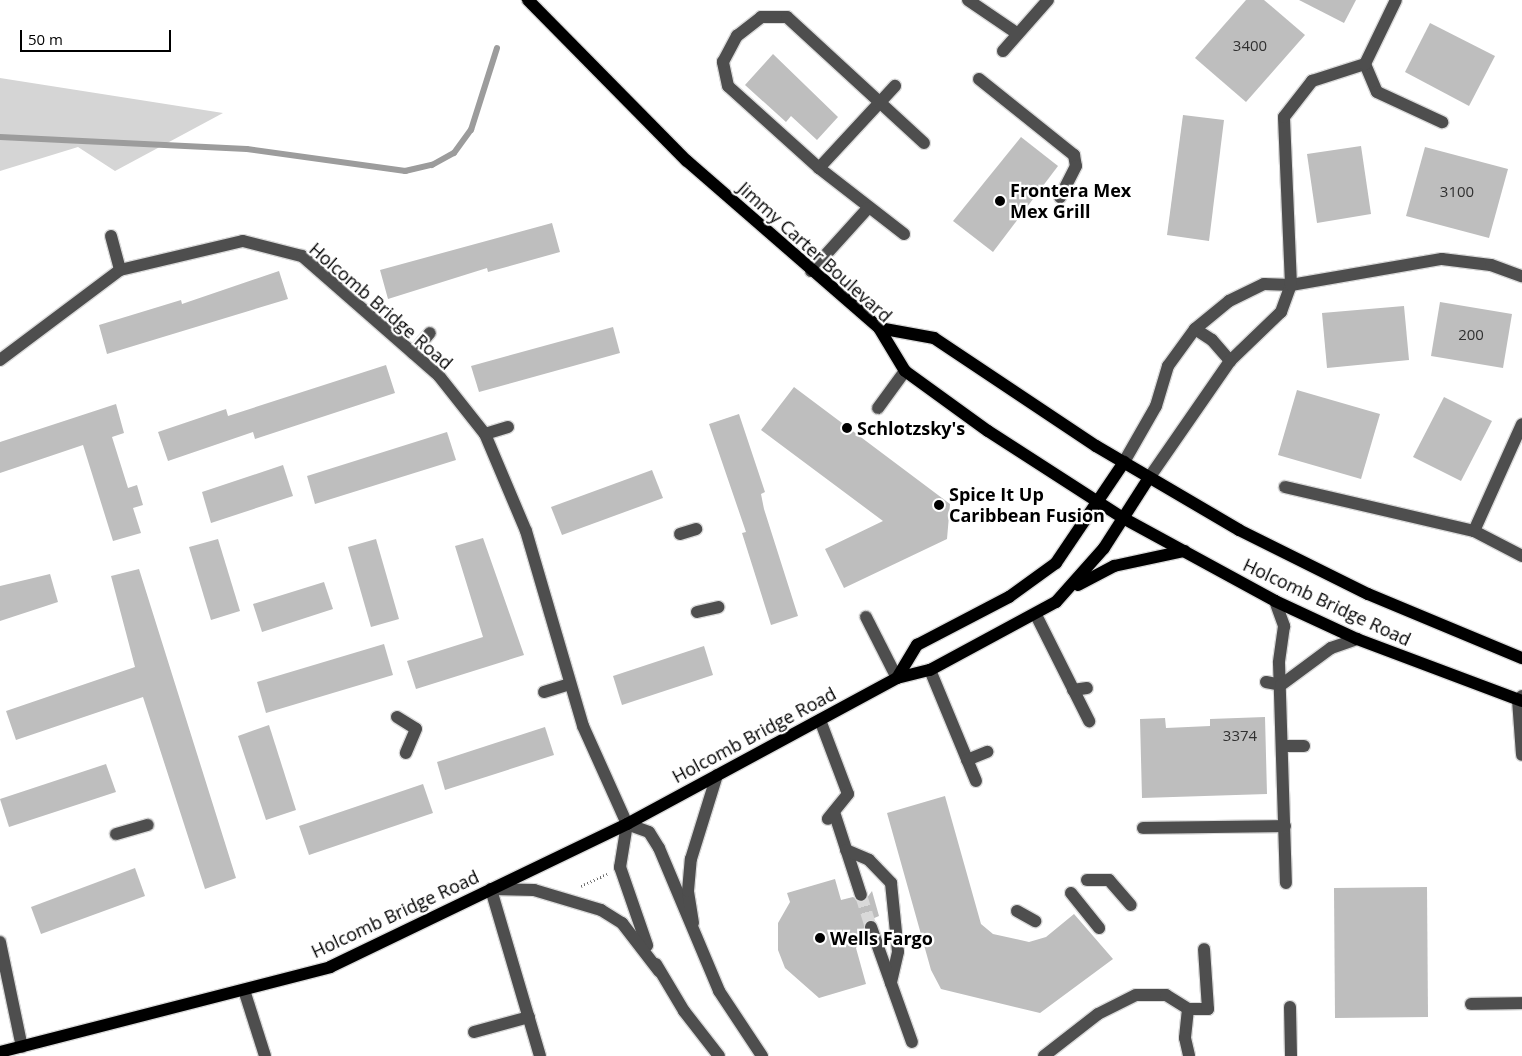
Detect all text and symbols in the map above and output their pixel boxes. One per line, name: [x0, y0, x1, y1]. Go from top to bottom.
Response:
scale bar: [22, 20, 174, 52]
text: 50 m: [28, 29, 63, 49]
house number: 3400: [1233, 37, 1267, 55]
street label: Jimmy Carter Boulevard: [734, 177, 896, 327]
place label: Frontera Mex Mex Grill: [1010, 180, 1131, 222]
house number: 3100: [1440, 183, 1474, 201]
marker: Frontera Mex Mex Grill: [994, 195, 1006, 207]
street label: Holcomb Bridge Road: [305, 238, 457, 374]
house number: 200: [1458, 326, 1484, 344]
place label: Schlotzsky's: [857, 417, 965, 439]
marker: Schlotzsky's: [841, 422, 853, 434]
place label: Spice It Up Caribbean Fusion: [949, 484, 1105, 526]
marker: Spice It Up Caribbean Fusion: [933, 499, 945, 511]
street label: Holcomb Bridge Road: [1240, 554, 1414, 650]
street label: Holcomb Bridge Road: [668, 683, 840, 787]
house number: 3374: [1223, 727, 1257, 745]
street label: Holcomb Bridge Road: [308, 866, 482, 962]
place label: Wells Fargo: [830, 927, 933, 949]
marker: Wells Fargo: [814, 932, 826, 944]

